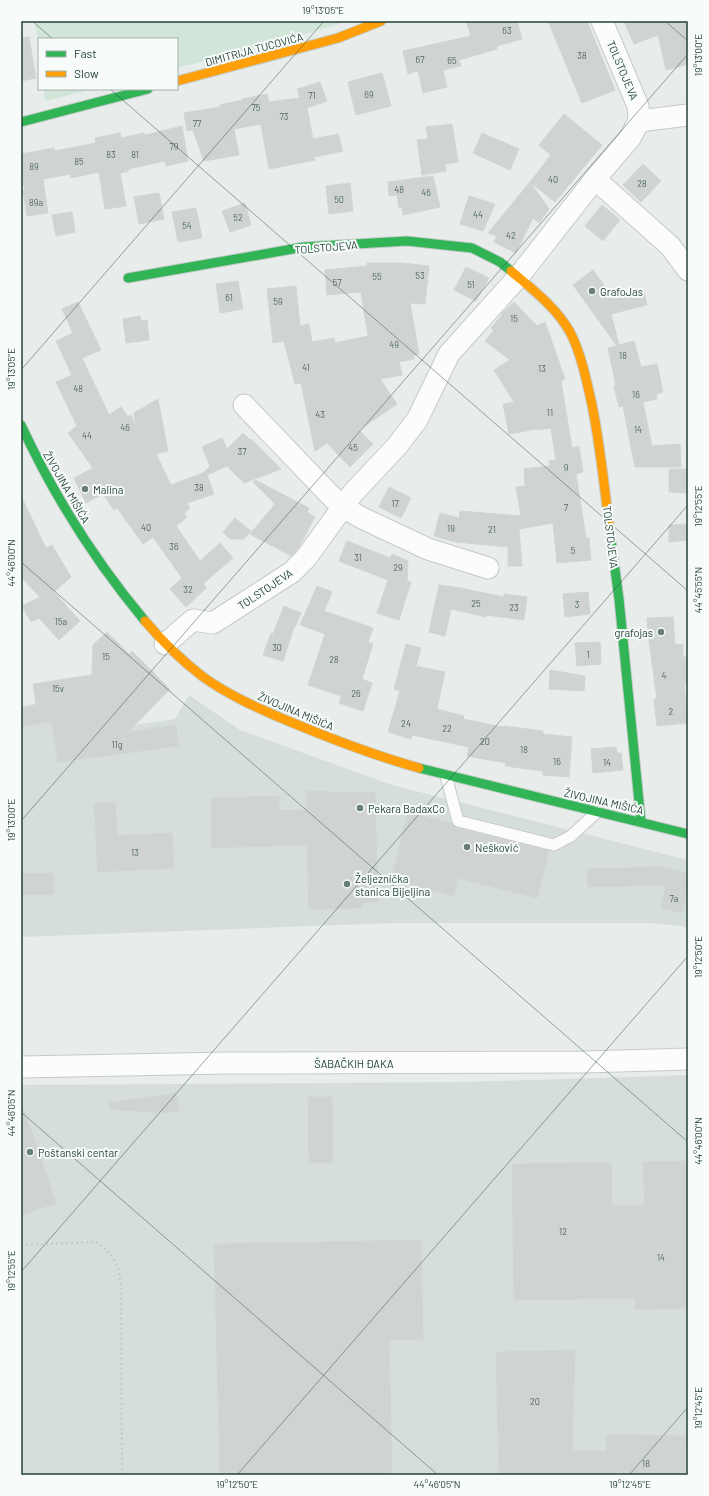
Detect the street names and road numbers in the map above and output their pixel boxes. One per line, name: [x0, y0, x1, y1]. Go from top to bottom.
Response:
street label: DIMITRIJA TUCOVIĆA: [204, 30, 305, 68]
street label: TOLSTOJEVA: [605, 38, 641, 102]
street label: TOLSTOJEVA: [294, 238, 358, 256]
street label: ŽIVOJINA MIŠIĆA: [41, 449, 93, 526]
street label: TOLSTOJEVA: [601, 505, 621, 569]
street label: TOLSTOJEVA: [235, 566, 295, 612]
street label: ŽIVOJINA MIŠIĆA: [256, 689, 336, 733]
street label: ŽIVOJINA MIŠIĆA: [563, 786, 645, 817]
street label: ŠABAČKIH ĐAKA: [314, 1057, 394, 1070]

